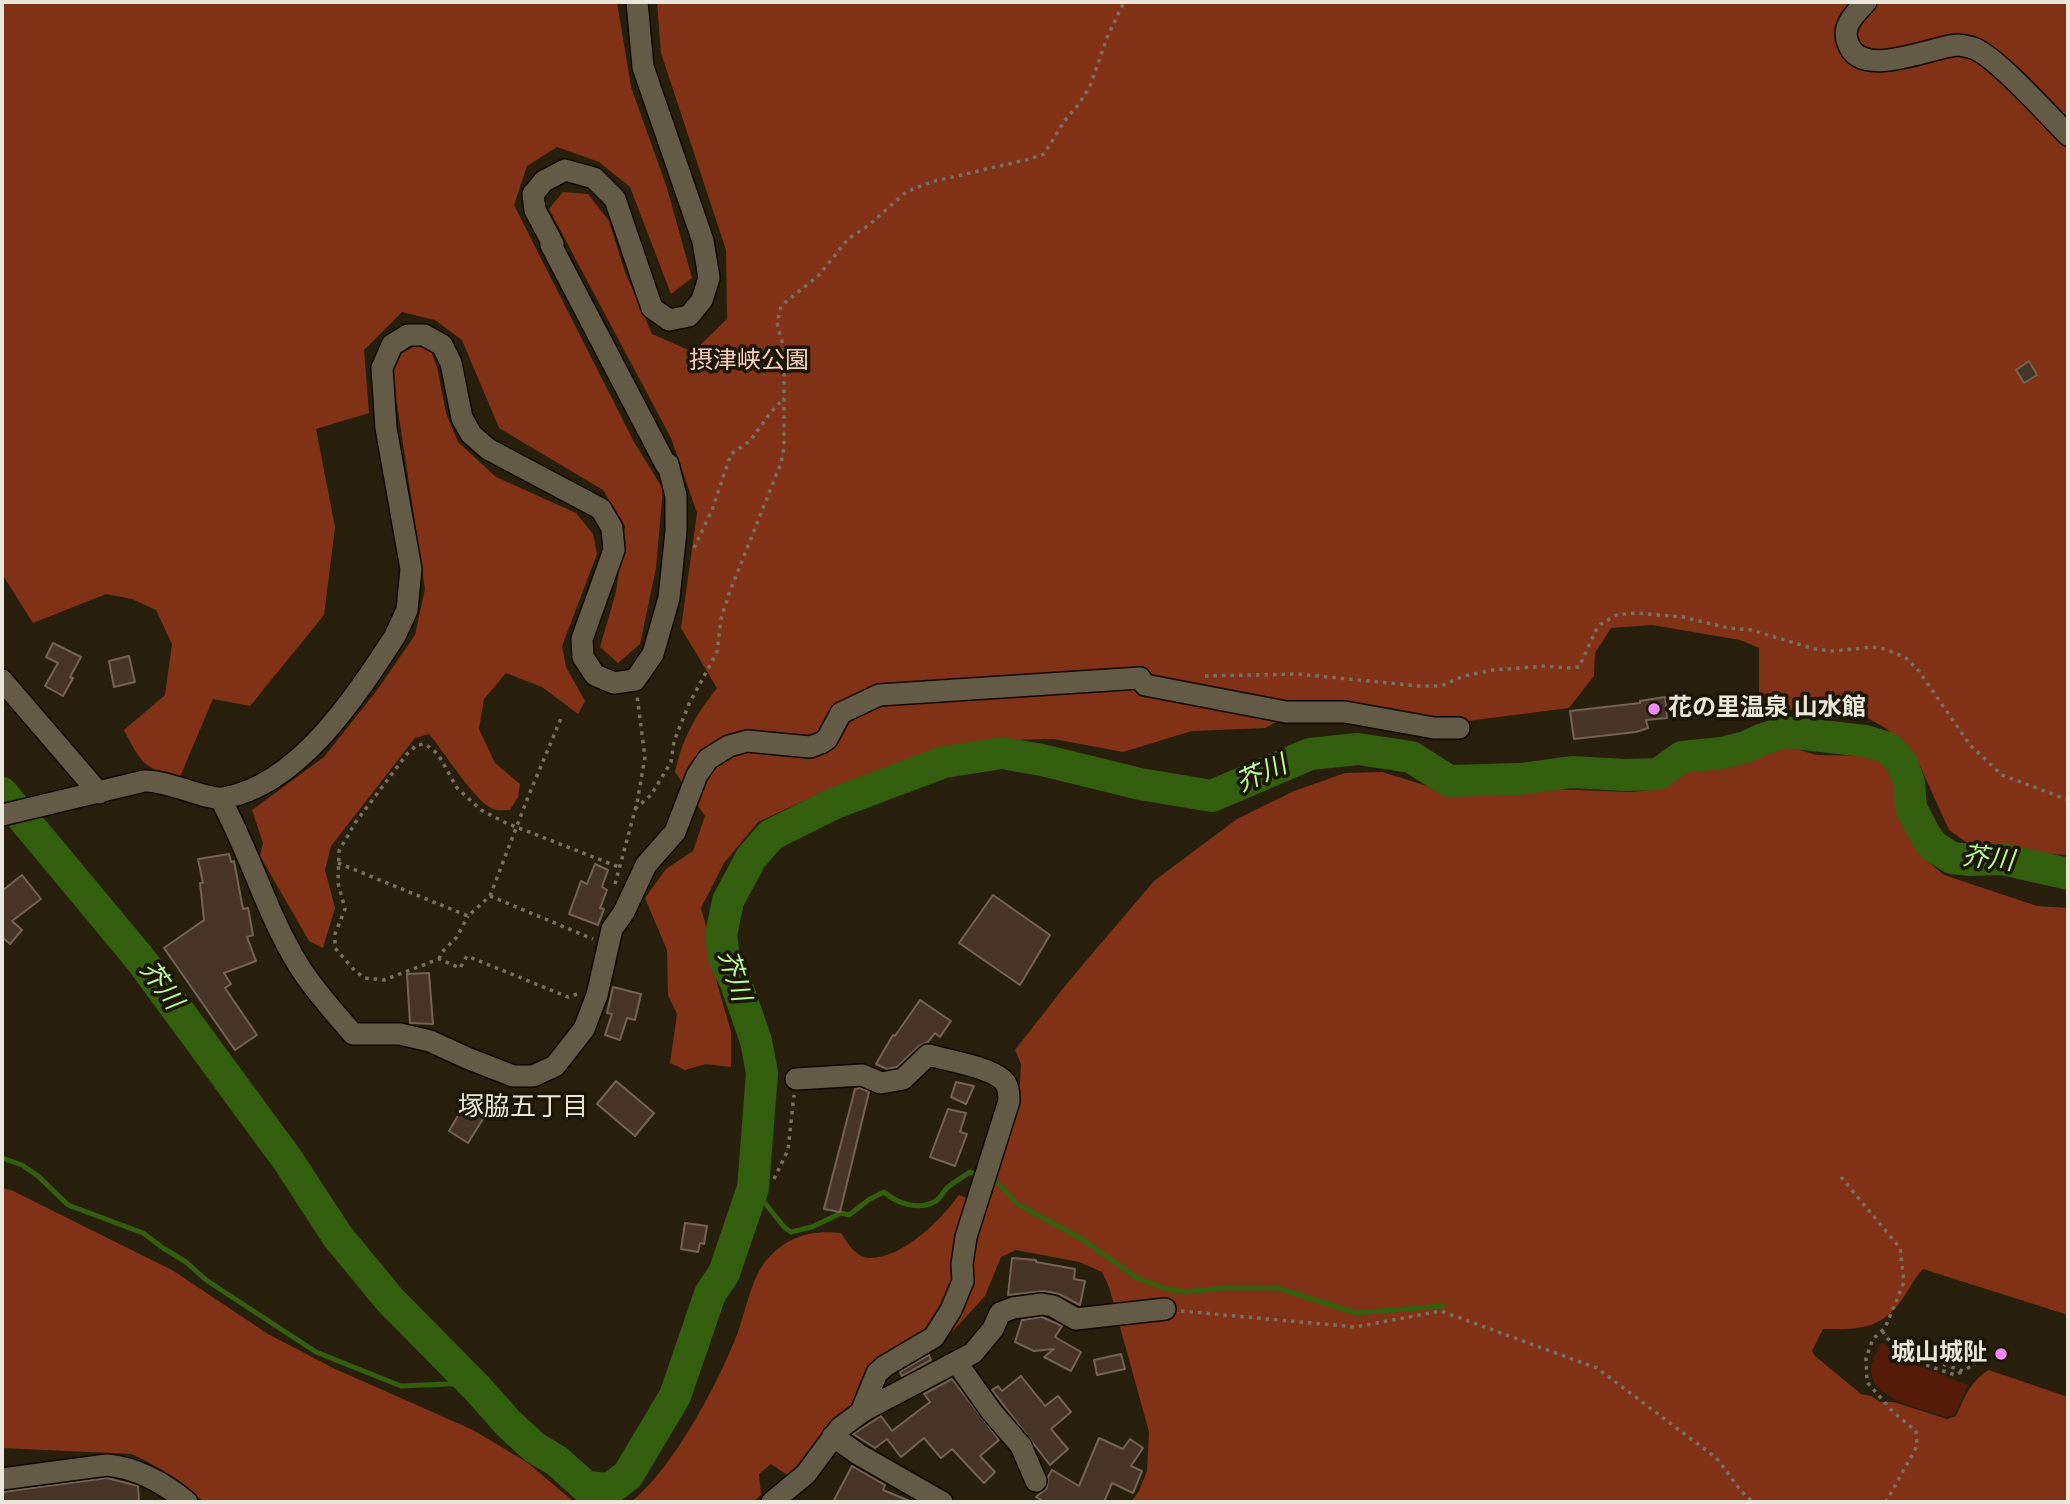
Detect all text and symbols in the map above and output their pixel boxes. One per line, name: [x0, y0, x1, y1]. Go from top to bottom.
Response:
park label: 摂津峡公園: [689, 348, 809, 376]
place label: 花の里温泉 山水館: [1668, 695, 1866, 723]
marker: 花の里温泉 山水館: [1646, 701, 1662, 717]
water label: 芥川: [1232, 750, 1292, 800]
water label: 芥川: [1961, 842, 2015, 878]
water label: 芥川: [710, 946, 756, 1006]
water label: 芥川: [132, 956, 188, 1016]
district label: 塚脇五丁目: [458, 1092, 588, 1124]
place label: 城山城阯: [1891, 1340, 1987, 1368]
marker: 城山城阯: [1993, 1346, 2009, 1362]

